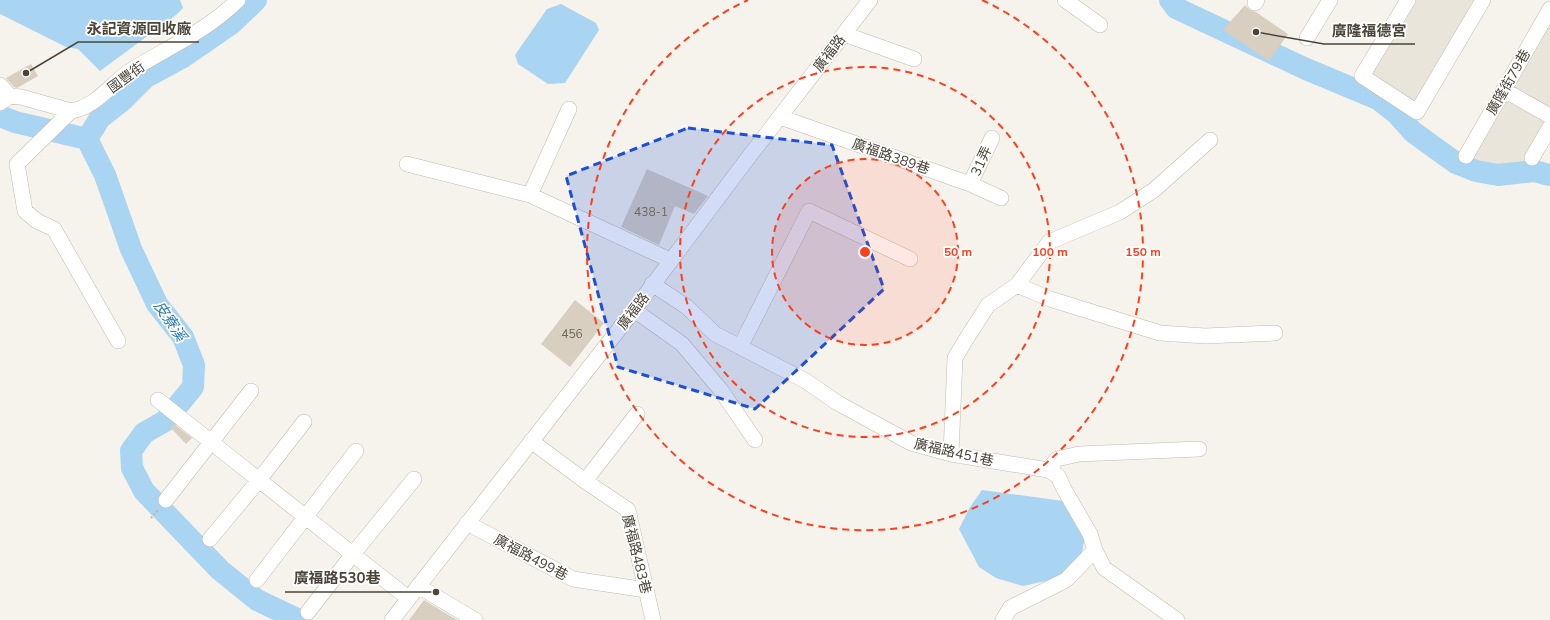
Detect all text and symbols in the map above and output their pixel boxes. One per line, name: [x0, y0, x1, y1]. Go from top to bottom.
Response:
callout: 永記資源回收廠: [78, 15, 199, 42]
callout: 廣隆福德宮: [1324, 17, 1415, 44]
text: 永記資源回收廠: [86, 19, 192, 39]
text: 廣隆福德宮: [1331, 21, 1407, 41]
street label: 廣福路: [809, 31, 850, 76]
street label: 廣隆街79巷: [1482, 46, 1535, 119]
street label: 國豐街: [104, 57, 149, 97]
street label: 廣福路389巷: [849, 134, 932, 179]
street label: 31弄: [966, 143, 997, 179]
house number: 438-1: [634, 204, 668, 220]
text: 50 m: [944, 244, 972, 260]
text: 100 m: [1032, 244, 1068, 260]
text: 150 m: [1125, 244, 1161, 260]
centre of rings: [858, 245, 872, 259]
street label: 廣福路: [613, 289, 654, 334]
water label: 皮寮溪: [149, 297, 192, 347]
house number: 456: [561, 326, 583, 342]
street label: 廣福路451巷: [912, 434, 996, 471]
street label: 廣福路483巷: [617, 512, 656, 596]
street label: 廣福路499巷: [490, 530, 571, 585]
callout: 廣福路530巷: [285, 565, 388, 592]
text: 廣福路530巷: [293, 568, 381, 588]

